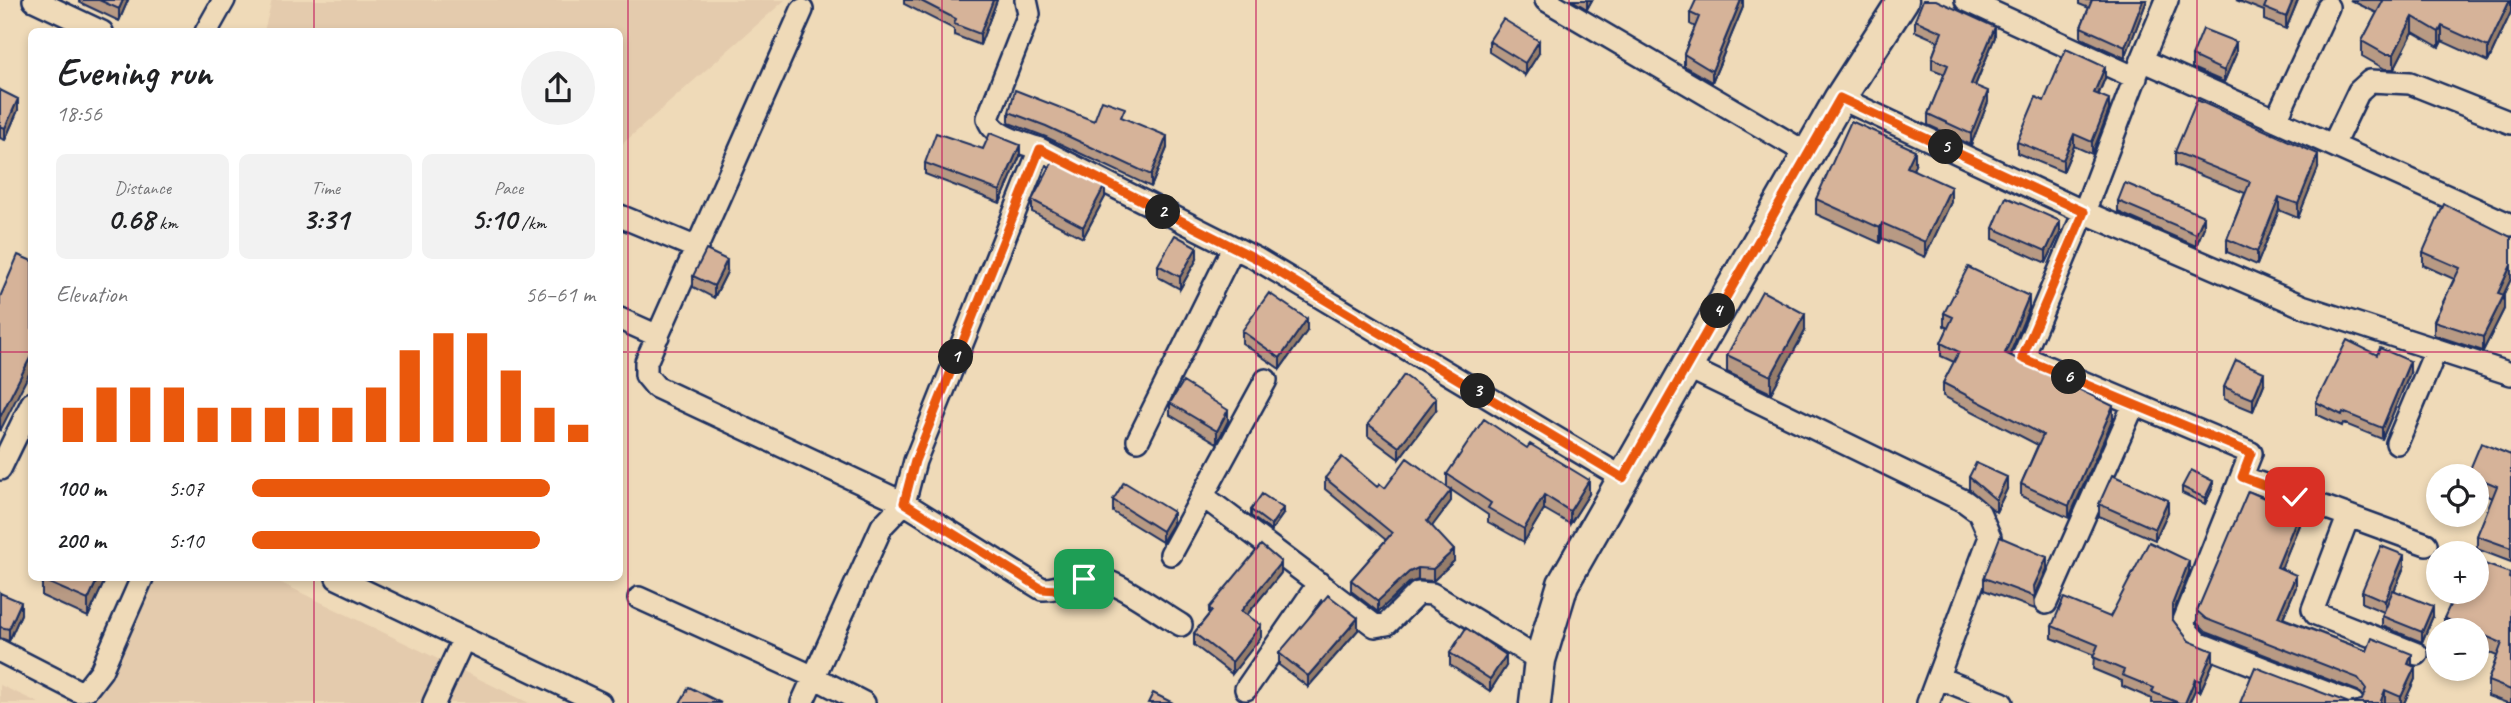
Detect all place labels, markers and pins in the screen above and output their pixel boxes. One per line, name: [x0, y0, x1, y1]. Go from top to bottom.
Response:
pin: 5: [1928, 130, 1964, 164]
pin: 2: [1146, 194, 1180, 230]
pin: 4: [1700, 294, 1736, 328]
pin: 1: [939, 340, 974, 374]
pin: 6: [2052, 360, 2086, 394]
pin: 3: [1460, 374, 1496, 408]
pin: [2265, 467, 2325, 527]
pin: [1054, 549, 1114, 609]

